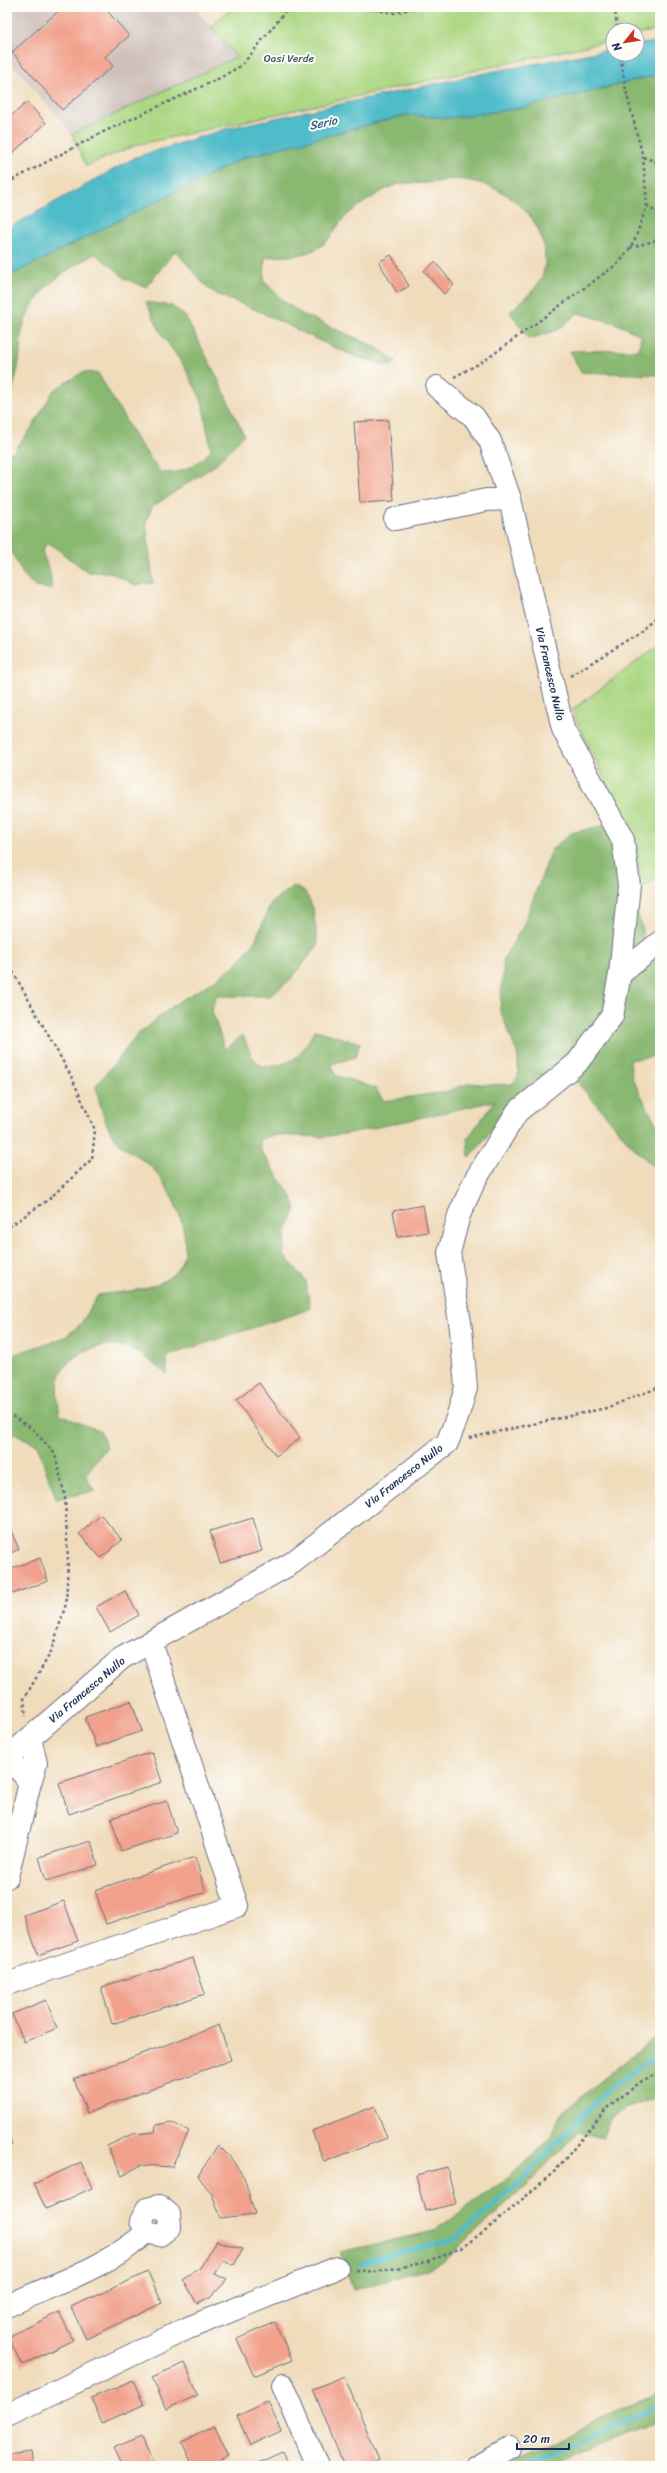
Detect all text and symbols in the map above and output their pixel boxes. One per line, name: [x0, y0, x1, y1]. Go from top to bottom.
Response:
north arrow: [605, 22, 645, 62]
text: N: [606, 38, 627, 56]
park label: Oasi Verde: [264, 49, 315, 68]
water label: Serio: [307, 109, 340, 137]
street label: Via Francesco Nullo: [530, 625, 570, 723]
street label: Via Francesco Nullo: [361, 1439, 448, 1513]
street label: Via Francesco Nullo: [44, 1652, 130, 1728]
scale bar: [517, 2425, 569, 2451]
text: 20 m: [523, 2428, 550, 2450]

